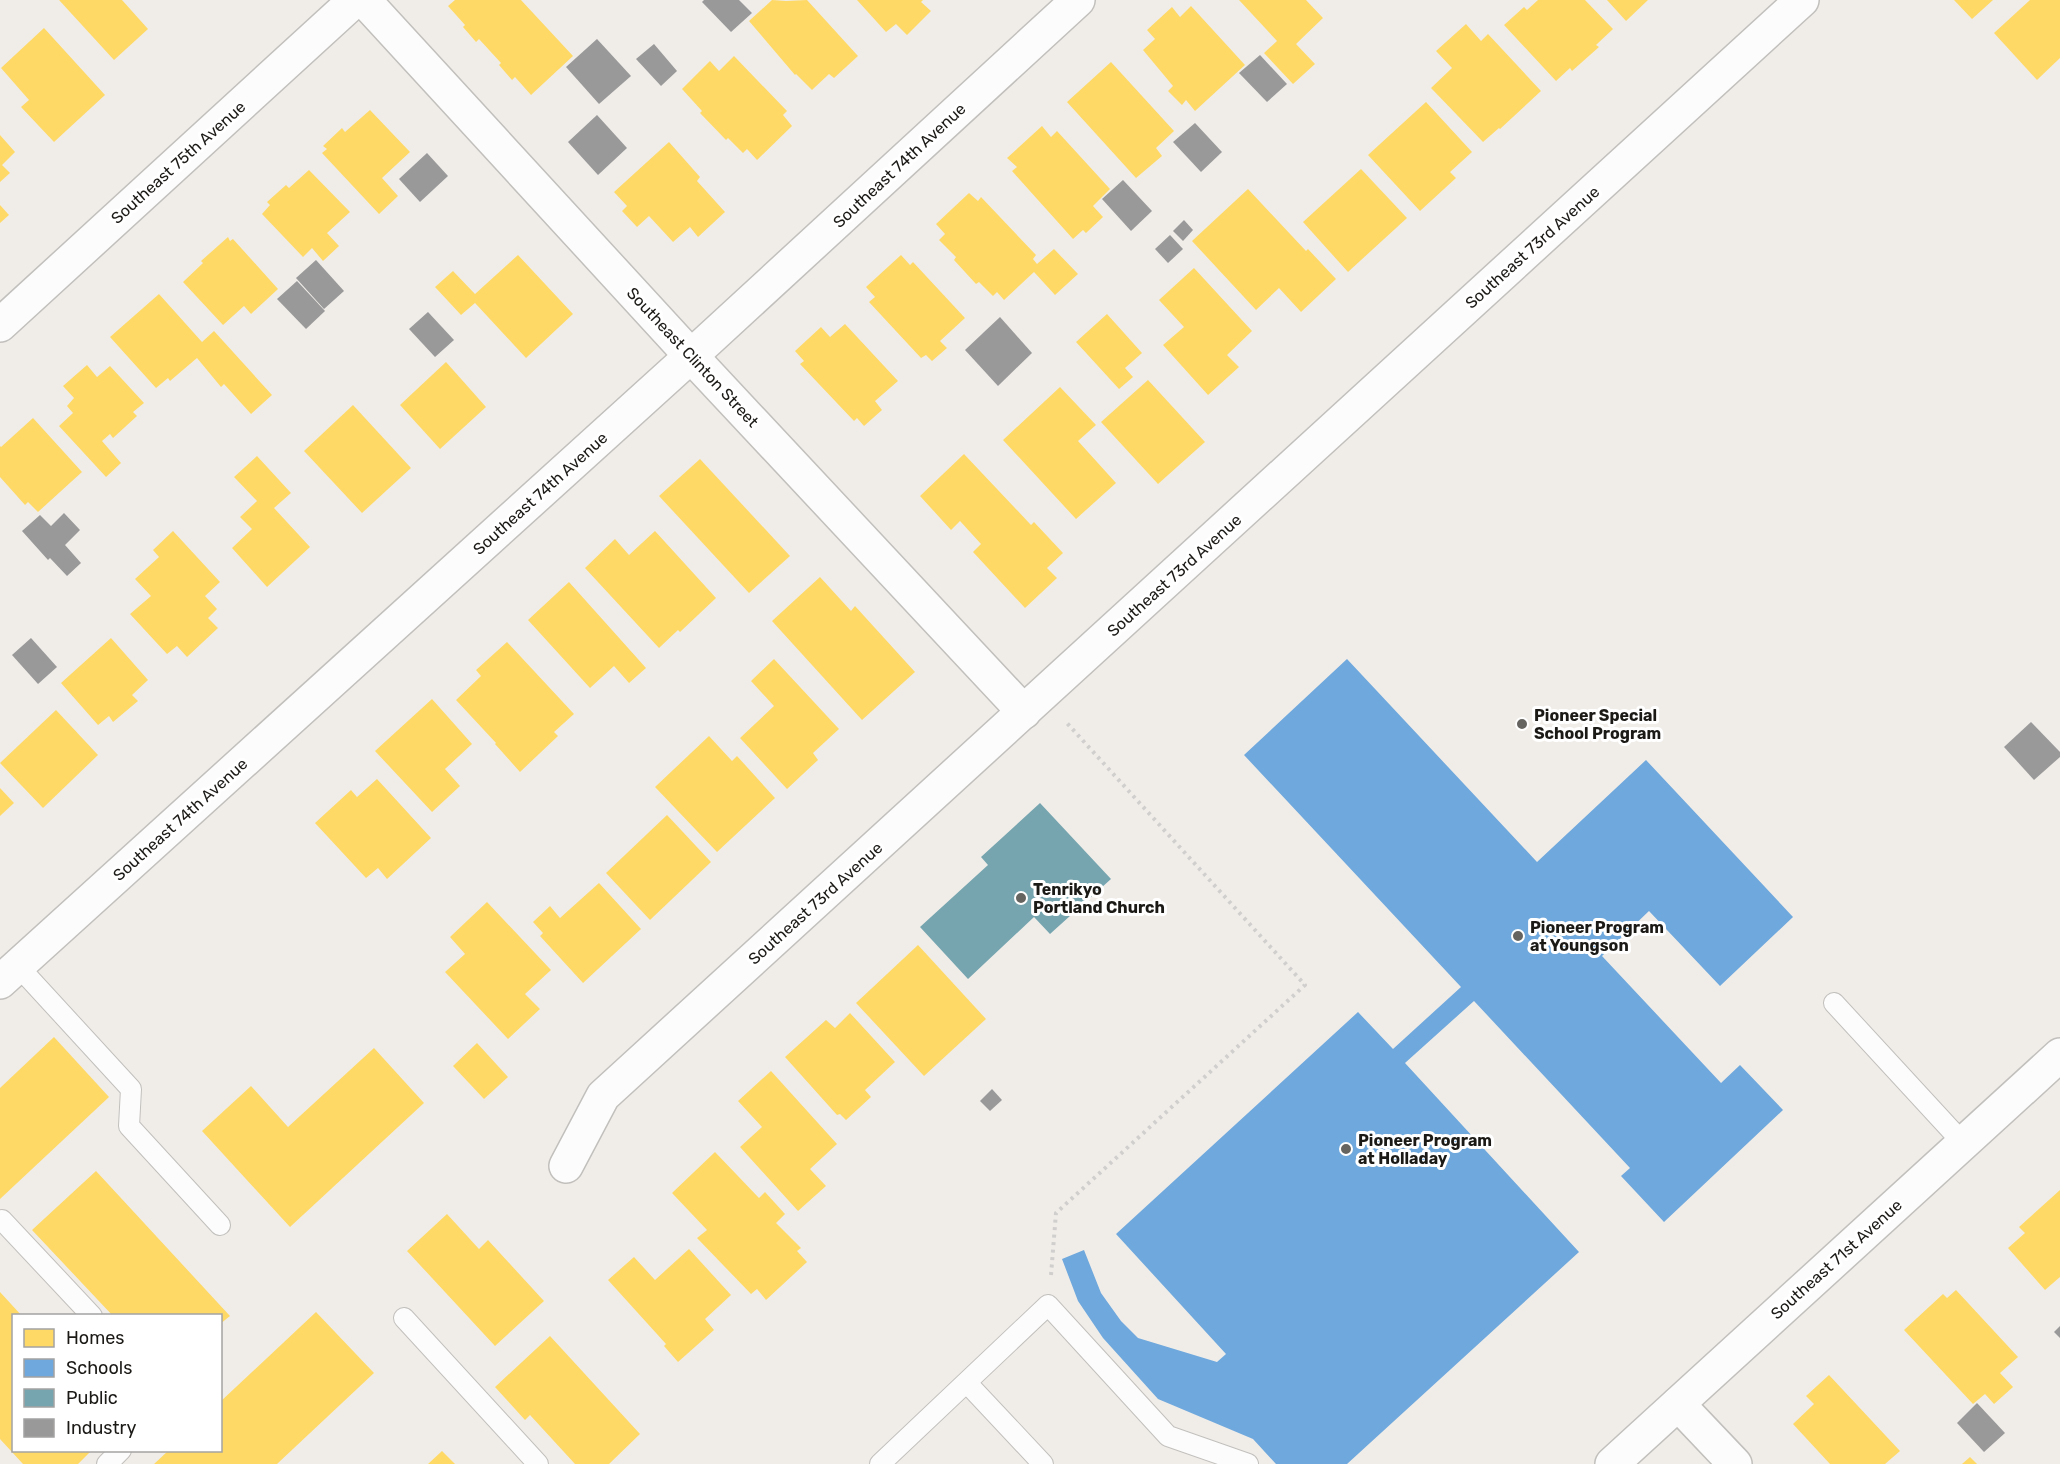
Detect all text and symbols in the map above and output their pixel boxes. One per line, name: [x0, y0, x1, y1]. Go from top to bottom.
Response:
street label: Southeast 75th Avenue: [107, 97, 249, 228]
street label: Southeast 74th Avenue: [829, 99, 969, 232]
street label: Southeast 73rd Avenue: [1461, 182, 1603, 313]
street label: Southeast Clinton Street: [623, 284, 762, 431]
street label: Southeast 74th Avenue: [469, 428, 611, 559]
street label: Southeast 73rd Avenue: [1103, 510, 1245, 641]
place label: Pioneer Special School Program: [1534, 706, 1661, 743]
marker: Pioneer Special School Program: [1515, 717, 1529, 731]
street label: Southeast 74th Avenue: [109, 754, 251, 885]
street label: Southeast 73rd Avenue: [744, 838, 886, 969]
place label: Tenrikyo Portland Church: [1033, 880, 1165, 917]
marker: Tenrikyo Portland Church: [1014, 891, 1028, 905]
place label: Pioneer Program at Youngson: [1530, 918, 1664, 955]
marker: Pioneer Program at Youngson: [1511, 929, 1525, 943]
place label: Pioneer Program at Holladay: [1358, 1131, 1492, 1168]
marker: Pioneer Program at Holladay: [1339, 1142, 1353, 1156]
street label: Southeast 71st Avenue: [1767, 1195, 1906, 1323]
legend: [12, 1314, 222, 1452]
text: Homes: [66, 1327, 124, 1349]
text: Schools: [66, 1357, 132, 1379]
text: Public: [66, 1387, 118, 1409]
text: Industry: [66, 1417, 136, 1439]

